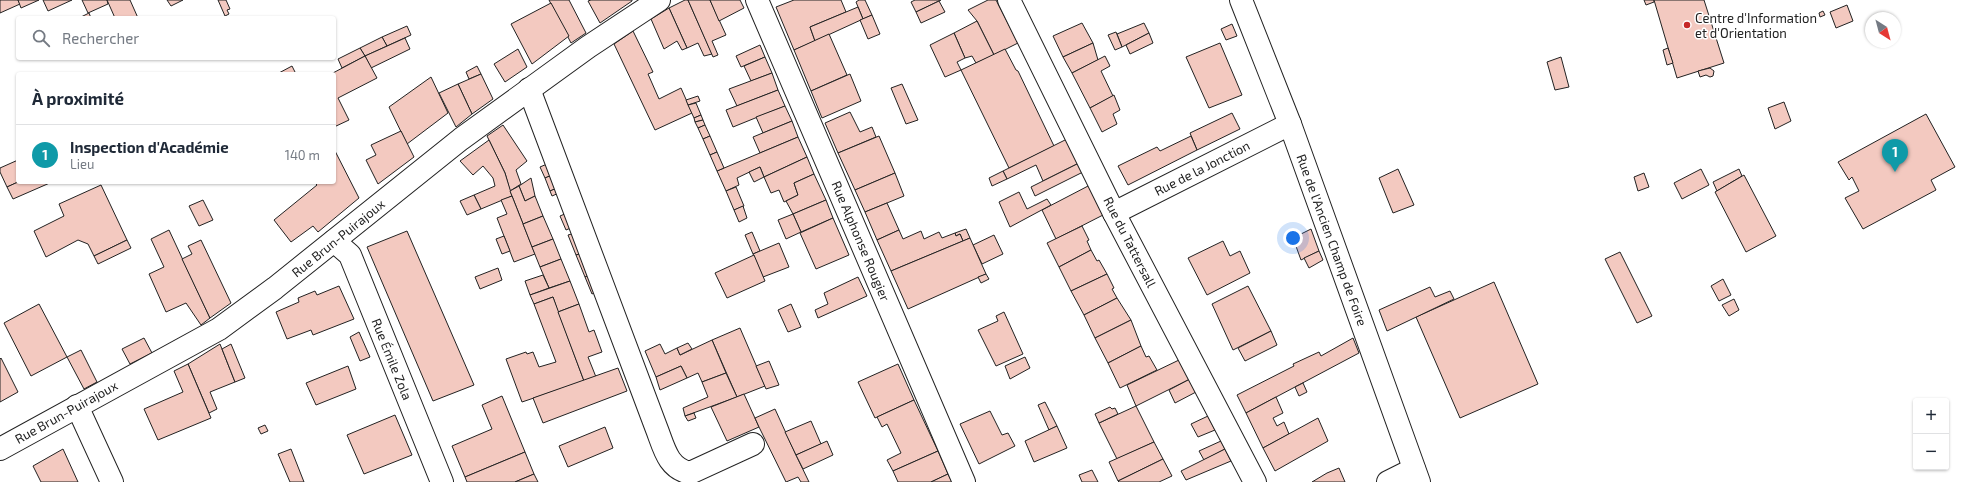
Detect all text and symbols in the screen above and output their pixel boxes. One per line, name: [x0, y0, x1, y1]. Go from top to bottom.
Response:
place label: Centre d'Information et d'Orientation: [1695, 10, 1817, 41]
north arrow: [1865, 12, 1901, 48]
search box: [16, 16, 336, 60]
marker: Centre d'Information et d'Orientation: [1682, 20, 1692, 30]
icon: search: [30, 27, 52, 49]
text: Rechercher: [62, 29, 139, 47]
text: À proximité: [32, 88, 124, 108]
street label: Rue de la Jonction: [1152, 137, 1252, 199]
text: Inspection d'Académie: [70, 138, 229, 156]
pin: 1: [1882, 139, 1908, 172]
text: 1: [42, 147, 48, 163]
text: 140 m: [285, 147, 320, 163]
street label: Rue de l'Ancien Champ de Foire: [1293, 152, 1371, 328]
text: Lieu: [70, 156, 94, 172]
street label: Rue Alphonse Rougier: [828, 179, 894, 303]
street label: Rue du Tattersall: [1100, 194, 1160, 290]
street label: Rue Brun-Puirajoux: [288, 196, 388, 280]
your location: [1283, 228, 1303, 248]
street label: Rue Émile Zola: [368, 315, 417, 402]
street label: Rue Brun-Puirajoux: [12, 377, 120, 447]
map controls: [1913, 398, 1949, 470]
button: +: [1913, 398, 1949, 434]
button: −: [1913, 434, 1949, 470]

